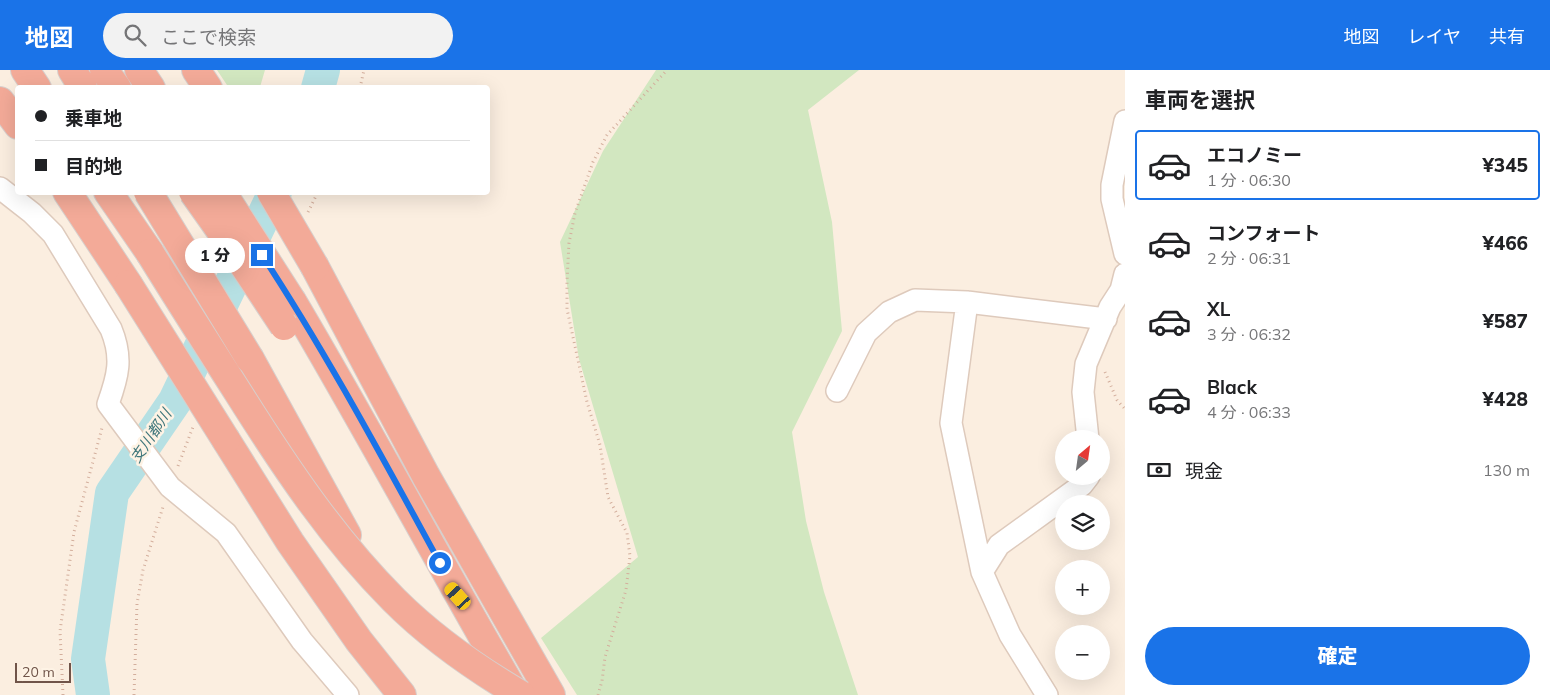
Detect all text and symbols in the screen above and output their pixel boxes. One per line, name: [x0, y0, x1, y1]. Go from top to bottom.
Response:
search box: [103, 13, 453, 58]
icon: search: [121, 21, 149, 49]
text: 地図: [25, 22, 73, 52]
text: ここで検索: [161, 25, 256, 49]
text: 地図: [1344, 25, 1380, 48]
text: レイヤ: [1408, 25, 1461, 48]
text: 共有: [1489, 25, 1525, 48]
text: 車両を選択: [1145, 86, 1255, 114]
text: 乗車地: [65, 106, 122, 130]
icon: car: [1147, 143, 1192, 188]
text: エコノミー: [1207, 143, 1302, 167]
text: ¥345: [1482, 153, 1528, 177]
text: 目的地: [65, 154, 122, 178]
text: 1 分 · 06:30: [1207, 170, 1291, 190]
icon: car: [1147, 221, 1192, 266]
text: コンフォート: [1207, 221, 1320, 245]
text: ¥466: [1482, 231, 1528, 255]
callout: 1 分: [184, 238, 244, 272]
route end: [251, 244, 273, 266]
text: 1 分: [200, 245, 230, 265]
text: 2 分 · 06:31: [1207, 248, 1291, 268]
text: XL: [1207, 297, 1230, 321]
icon: car: [1147, 299, 1192, 344]
text: ¥587: [1482, 309, 1528, 333]
text: 3 分 · 06:32: [1207, 324, 1291, 344]
text: Black: [1207, 375, 1257, 399]
icon: car: [1147, 377, 1192, 422]
text: ¥428: [1482, 387, 1528, 411]
text: 4 分 · 06:33: [1207, 402, 1291, 422]
water label: 支川都川: [126, 404, 176, 466]
north arrow: [1055, 430, 1110, 485]
map controls: [1055, 430, 1110, 680]
icon: cash: [1145, 456, 1173, 484]
text: 現金: [1185, 459, 1223, 483]
text: 130 m: [1483, 460, 1530, 480]
button: layers: [1055, 495, 1110, 550]
route start: [429, 552, 451, 574]
button: +: [1055, 560, 1110, 615]
car: [442, 580, 473, 612]
button: −: [1055, 625, 1110, 680]
button: 確定: [1145, 627, 1530, 685]
scale bar: [15, 660, 71, 683]
text: 20 m: [22, 663, 55, 681]

